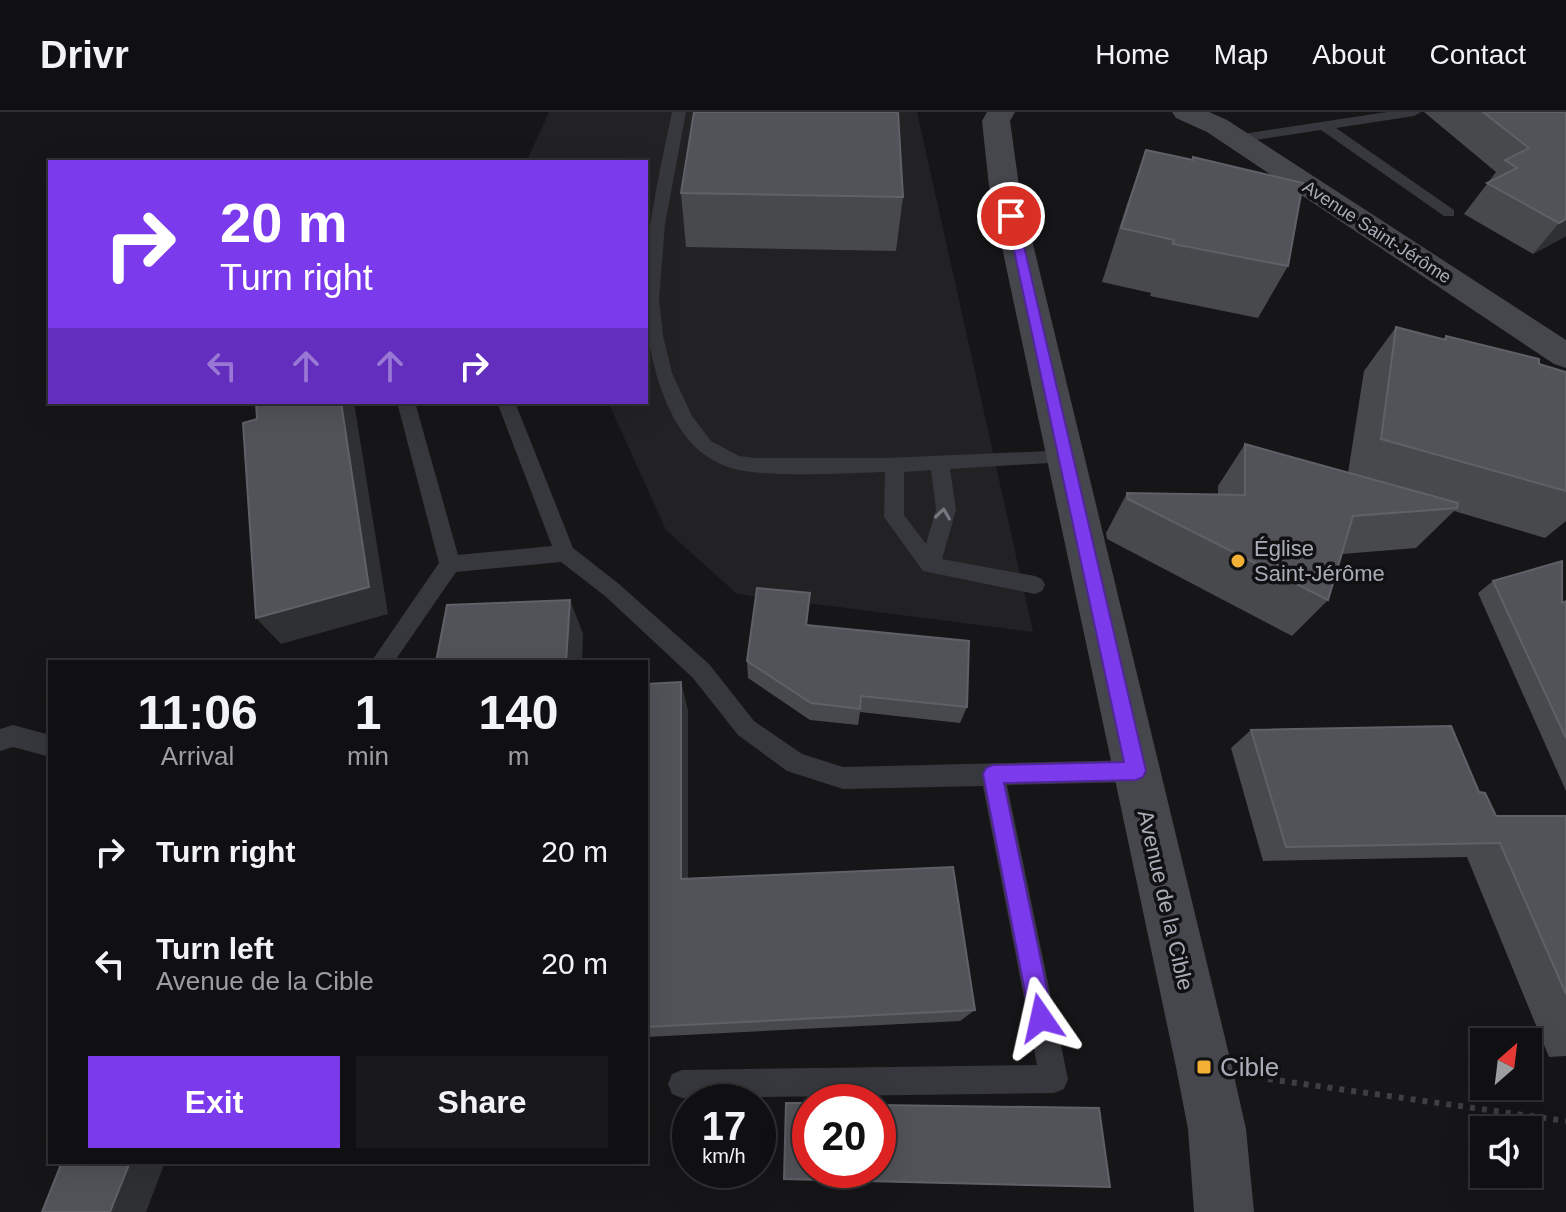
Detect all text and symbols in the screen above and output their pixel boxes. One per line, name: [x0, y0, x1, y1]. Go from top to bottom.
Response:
text: Drivr: [40, 34, 129, 76]
text: Home: [1095, 39, 1170, 70]
text: Map: [1214, 39, 1268, 70]
text: About: [1312, 39, 1386, 70]
text: Contact: [1430, 39, 1526, 70]
street label: Avenue Saint-Jérôme: [1299, 177, 1455, 287]
pin: [977, 182, 1045, 250]
text: 20 m: [220, 191, 348, 254]
icon: right: [88, 192, 192, 296]
icon: arrive: [989, 194, 1033, 238]
text: Turn right: [220, 257, 373, 298]
icon: left: [200, 344, 244, 388]
icon: ahead: [284, 344, 328, 388]
icon: ahead: [368, 344, 412, 388]
icon: right: [452, 344, 496, 388]
one-way arrow: [934, 507, 951, 521]
place label: Église Saint-Jérôme: [1254, 536, 1385, 586]
marker: Église Saint-Jérôme: [1229, 552, 1247, 570]
text: 11:06: [137, 686, 258, 739]
text: 1: [355, 686, 381, 739]
text: 140: [478, 686, 559, 739]
text: Arrival: [161, 741, 234, 771]
text: min: [347, 741, 389, 771]
text: m: [508, 741, 529, 771]
street label: Avenue de la Cible: [1133, 808, 1198, 993]
icon: right: [88, 830, 132, 874]
text: Turn right: [156, 835, 295, 868]
text: 20 m: [541, 835, 608, 868]
text: Turn left: [156, 932, 274, 965]
icon: left: [88, 942, 132, 986]
text: 20 m: [541, 947, 608, 980]
text: Avenue de la Cible: [156, 966, 374, 996]
position arrow: [999, 976, 1083, 1060]
north arrow: [1470, 1028, 1542, 1100]
map controls: [1470, 1028, 1542, 1188]
place label: Cible: [1220, 1052, 1279, 1082]
button: Exit: [88, 1056, 340, 1148]
button: Share: [356, 1056, 608, 1148]
marker: Cible: [1195, 1058, 1213, 1076]
speed limit sign: 20: [792, 1084, 896, 1188]
text: 17: [702, 1104, 746, 1148]
button: sound: [1470, 1116, 1542, 1188]
text: km/h: [702, 1145, 746, 1167]

